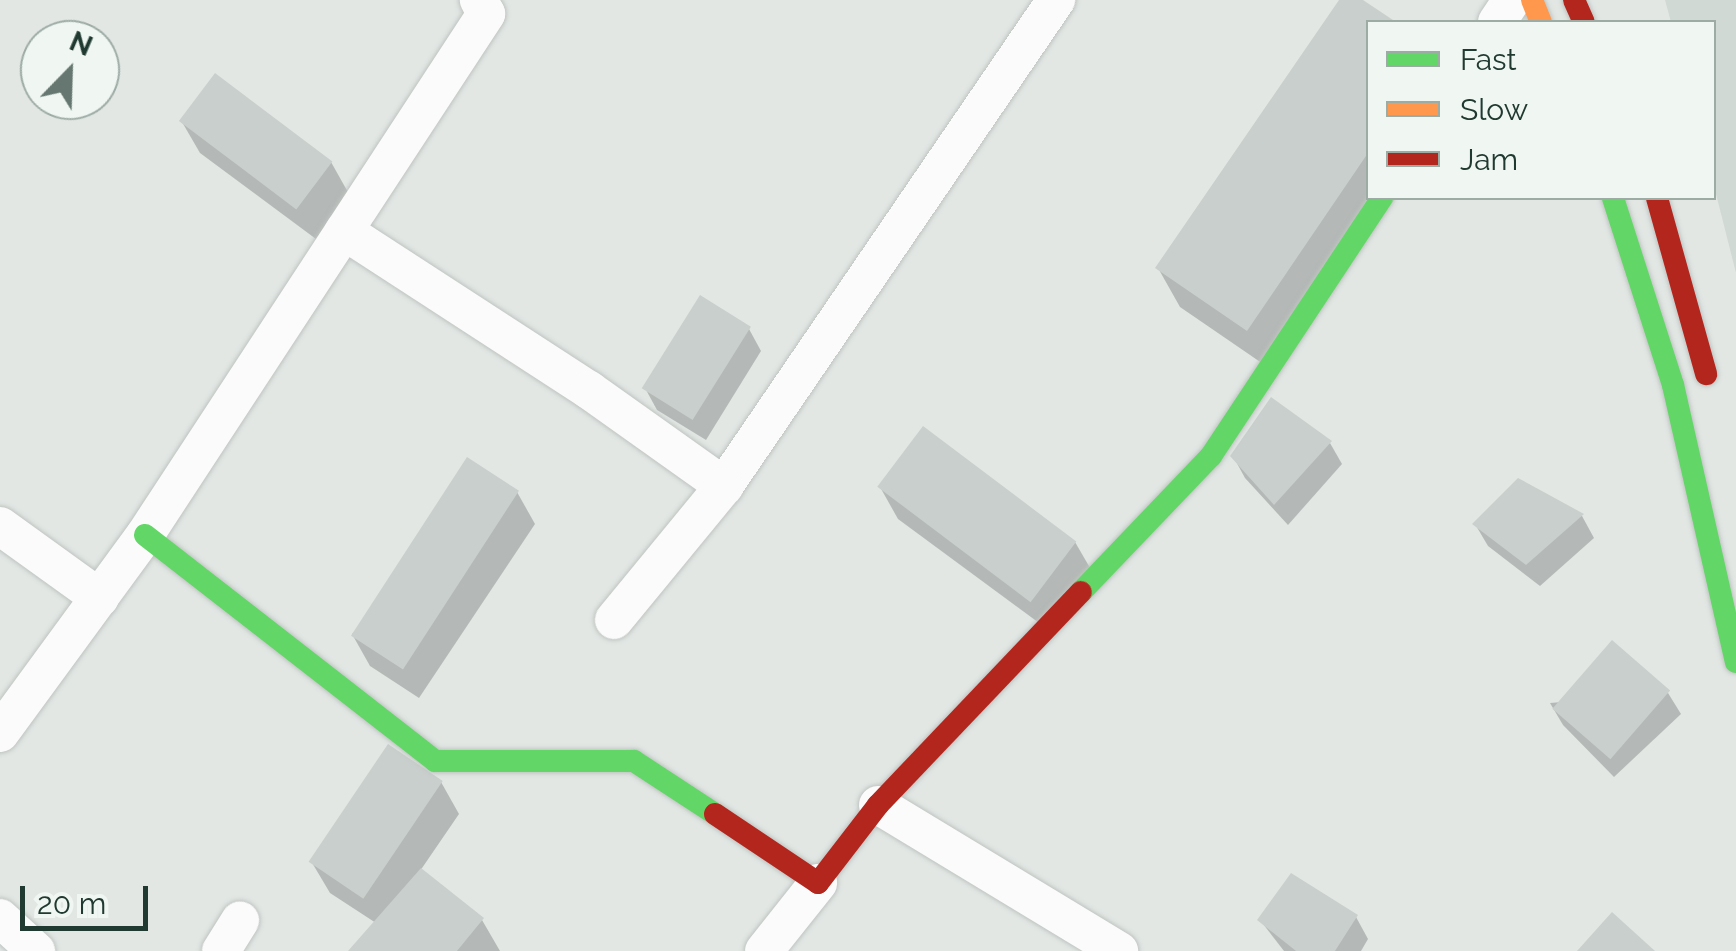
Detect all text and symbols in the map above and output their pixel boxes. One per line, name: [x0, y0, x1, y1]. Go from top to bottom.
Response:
north arrow: [20, 20, 120, 120]
legend: [1366, 20, 1716, 200]
text: N: [65, 24, 97, 63]
text: Fast: [1460, 42, 1517, 77]
text: Slow: [1460, 92, 1528, 127]
text: Jam: [1460, 142, 1518, 177]
scale bar: [25, 866, 152, 928]
text: 20 m: [37, 886, 106, 921]

